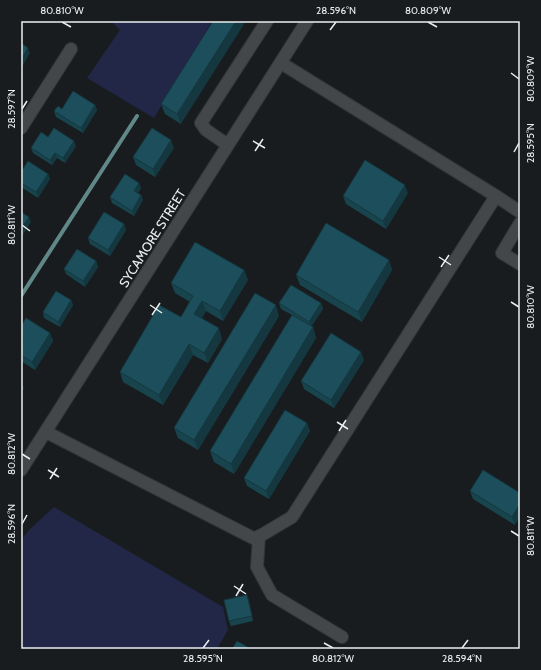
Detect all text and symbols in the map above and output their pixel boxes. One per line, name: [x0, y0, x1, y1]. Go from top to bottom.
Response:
text: 80.810°W: [40, 4, 84, 17]
text: 28.596°N: [316, 4, 356, 17]
text: 80.809°W: [405, 4, 452, 17]
text: 80.809°W: [524, 55, 537, 102]
text: 28.597°N: [5, 89, 18, 129]
text: 28.595°N: [524, 123, 537, 163]
street label: SYCAMORE STREET: [115, 186, 189, 290]
text: 80.811°W: [5, 205, 18, 245]
text: 80.810°W: [524, 285, 537, 329]
text: 80.812°W: [5, 433, 18, 475]
text: 28.596°N: [5, 504, 18, 544]
text: 80.811°W: [524, 516, 537, 556]
text: 28.595°N: [183, 652, 223, 665]
text: 80.812°W: [312, 652, 354, 665]
text: 28.594°N: [442, 652, 482, 665]

